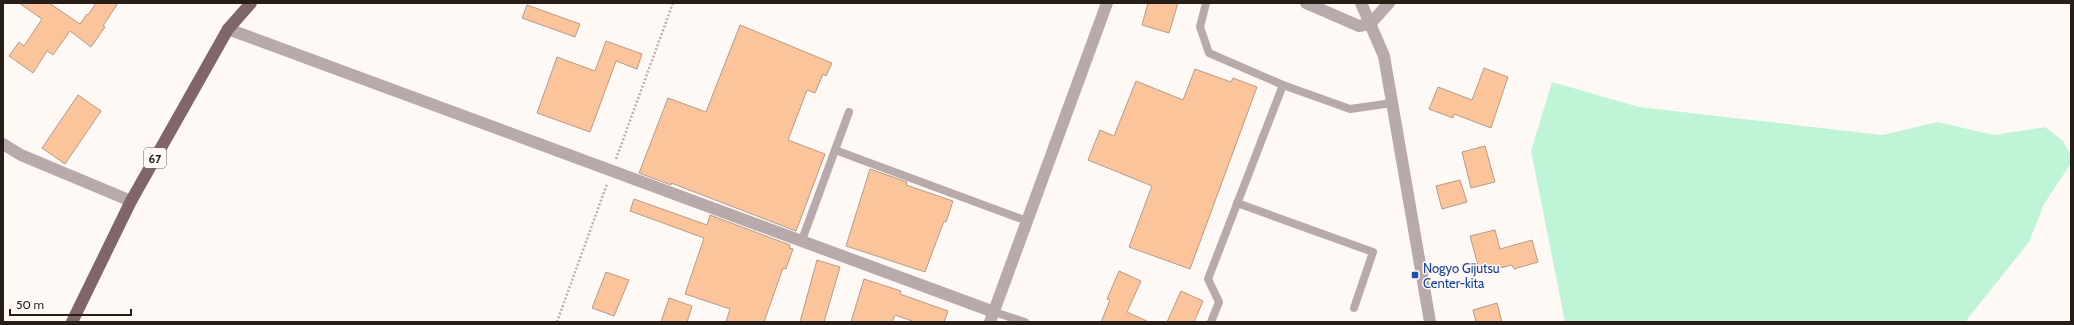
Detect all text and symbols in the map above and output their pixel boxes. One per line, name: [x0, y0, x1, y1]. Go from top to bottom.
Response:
road number: 67: [144, 148, 166, 168]
place label: Nogyo Gijutsu Center-kita: [1423, 260, 1500, 291]
marker: Nogyo Gijutsu Center-kita: [1410, 270, 1420, 280]
scale bar: [10, 291, 131, 317]
text: 50 m: [16, 297, 44, 312]

